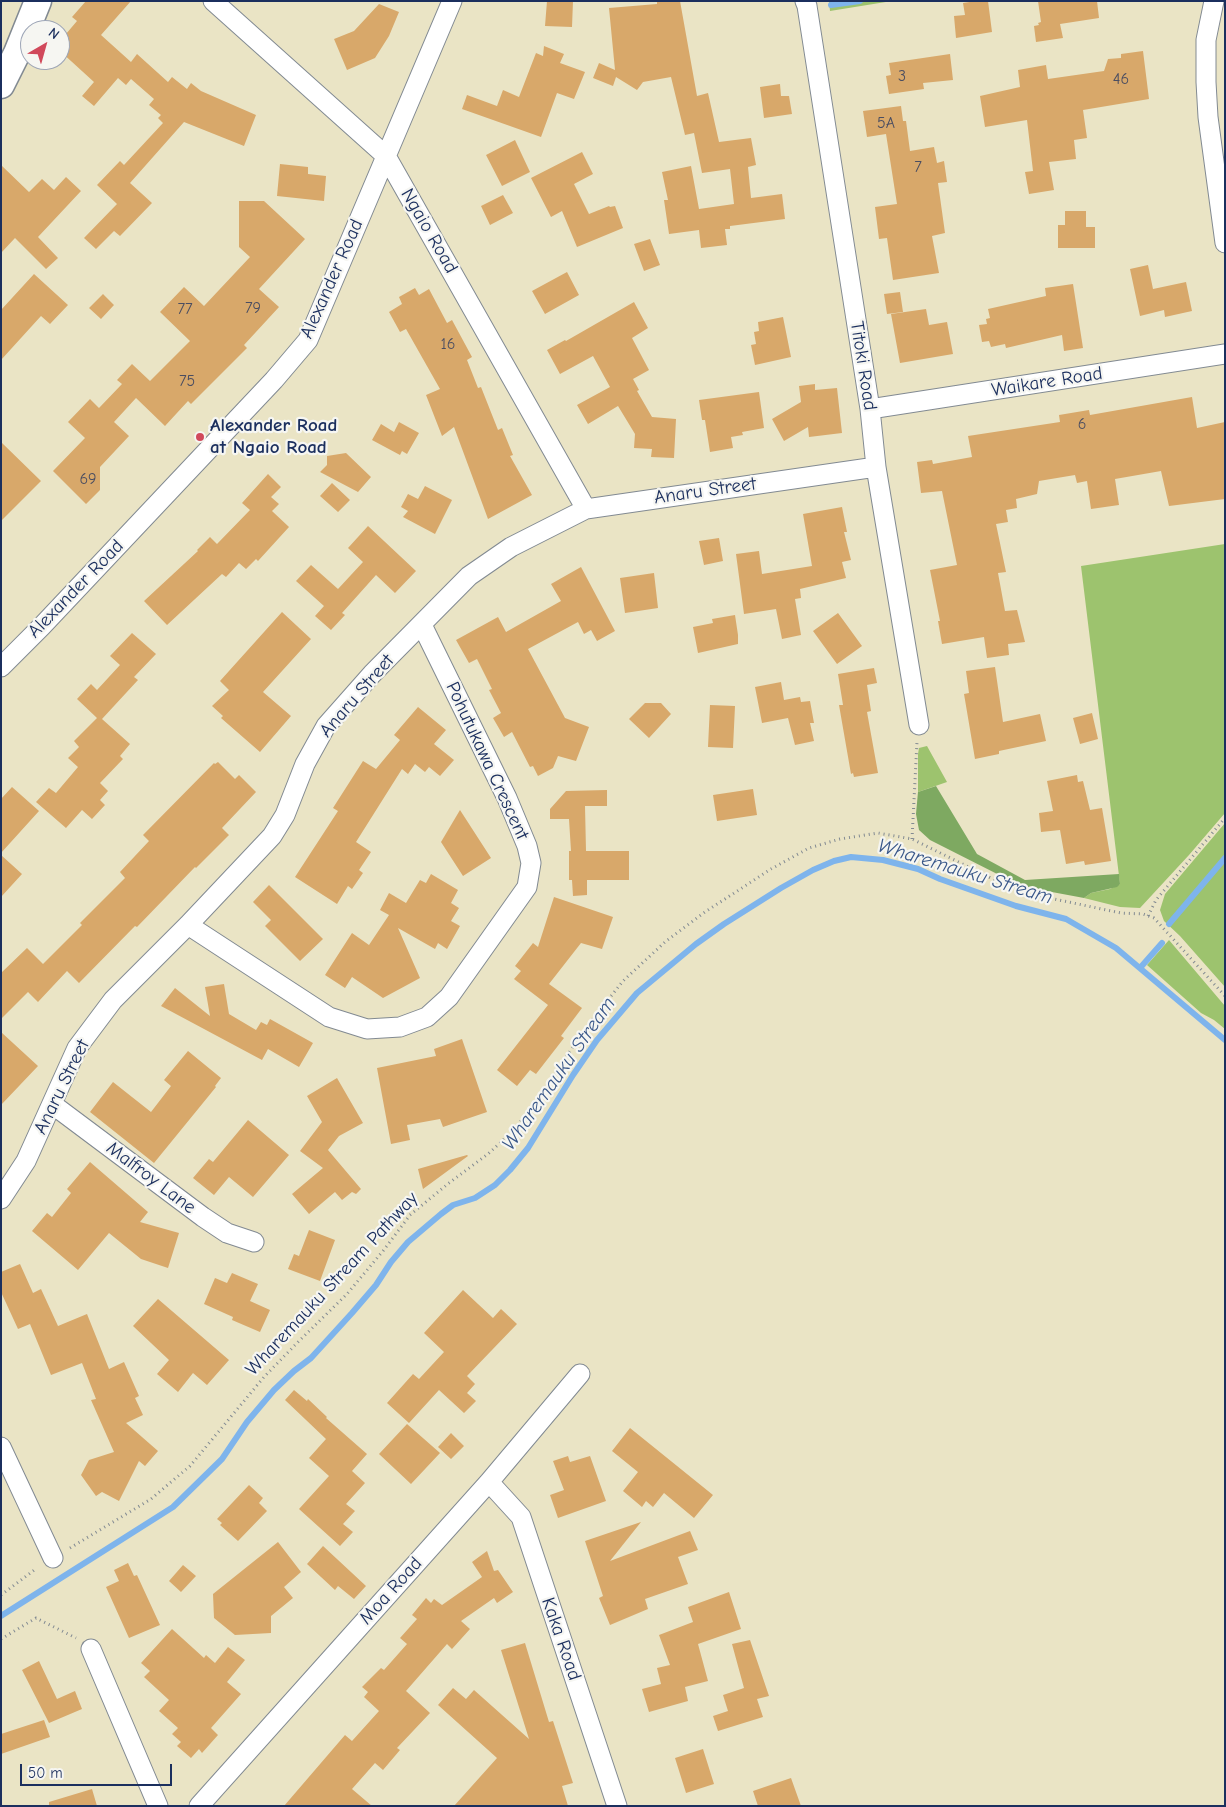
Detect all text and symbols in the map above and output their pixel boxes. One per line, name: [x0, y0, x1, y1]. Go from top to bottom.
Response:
north arrow: [20, 20, 70, 70]
text: N: [45, 24, 63, 43]
house number: 3: [898, 66, 906, 86]
house number: 46: [1113, 69, 1129, 89]
house number: 5A: [877, 113, 895, 133]
house number: 7: [914, 157, 922, 177]
street label: Ngaio Road: [396, 185, 462, 277]
street label: Alexander Road: [296, 216, 368, 342]
house number: 79: [245, 298, 261, 318]
house number: 77: [177, 299, 193, 319]
street label: Titoki Road: [845, 320, 881, 412]
house number: 16: [440, 334, 456, 354]
street label: Waikare Road: [990, 362, 1104, 402]
house number: 75: [179, 371, 195, 391]
house number: 6: [1078, 414, 1086, 434]
place label: Alexander Road at Ngaio Road: [210, 415, 337, 459]
marker: Alexander Road at Ngaio Road: [194, 431, 206, 443]
house number: 69: [79, 469, 97, 489]
street label: Anaru Street: [653, 473, 757, 509]
street label: Alexander Road: [23, 535, 129, 643]
street label: Anaru Street: [315, 650, 399, 742]
street label: Pohutukawa Crescent: [440, 678, 534, 844]
water label: Wharemauku Stream: [875, 834, 1055, 910]
water label: Wharemauku Stream: [497, 993, 621, 1155]
street label: Anaru Street: [29, 1036, 95, 1138]
street label: Malfroy Lane: [102, 1137, 200, 1219]
street label: Wharemauku Stream Pathway: [241, 1187, 423, 1381]
street label: Moa Road: [355, 1552, 427, 1630]
street label: Kaka Road: [536, 1594, 586, 1684]
scale bar: [22, 1754, 175, 1786]
text: 50 m: [28, 1764, 63, 1782]

